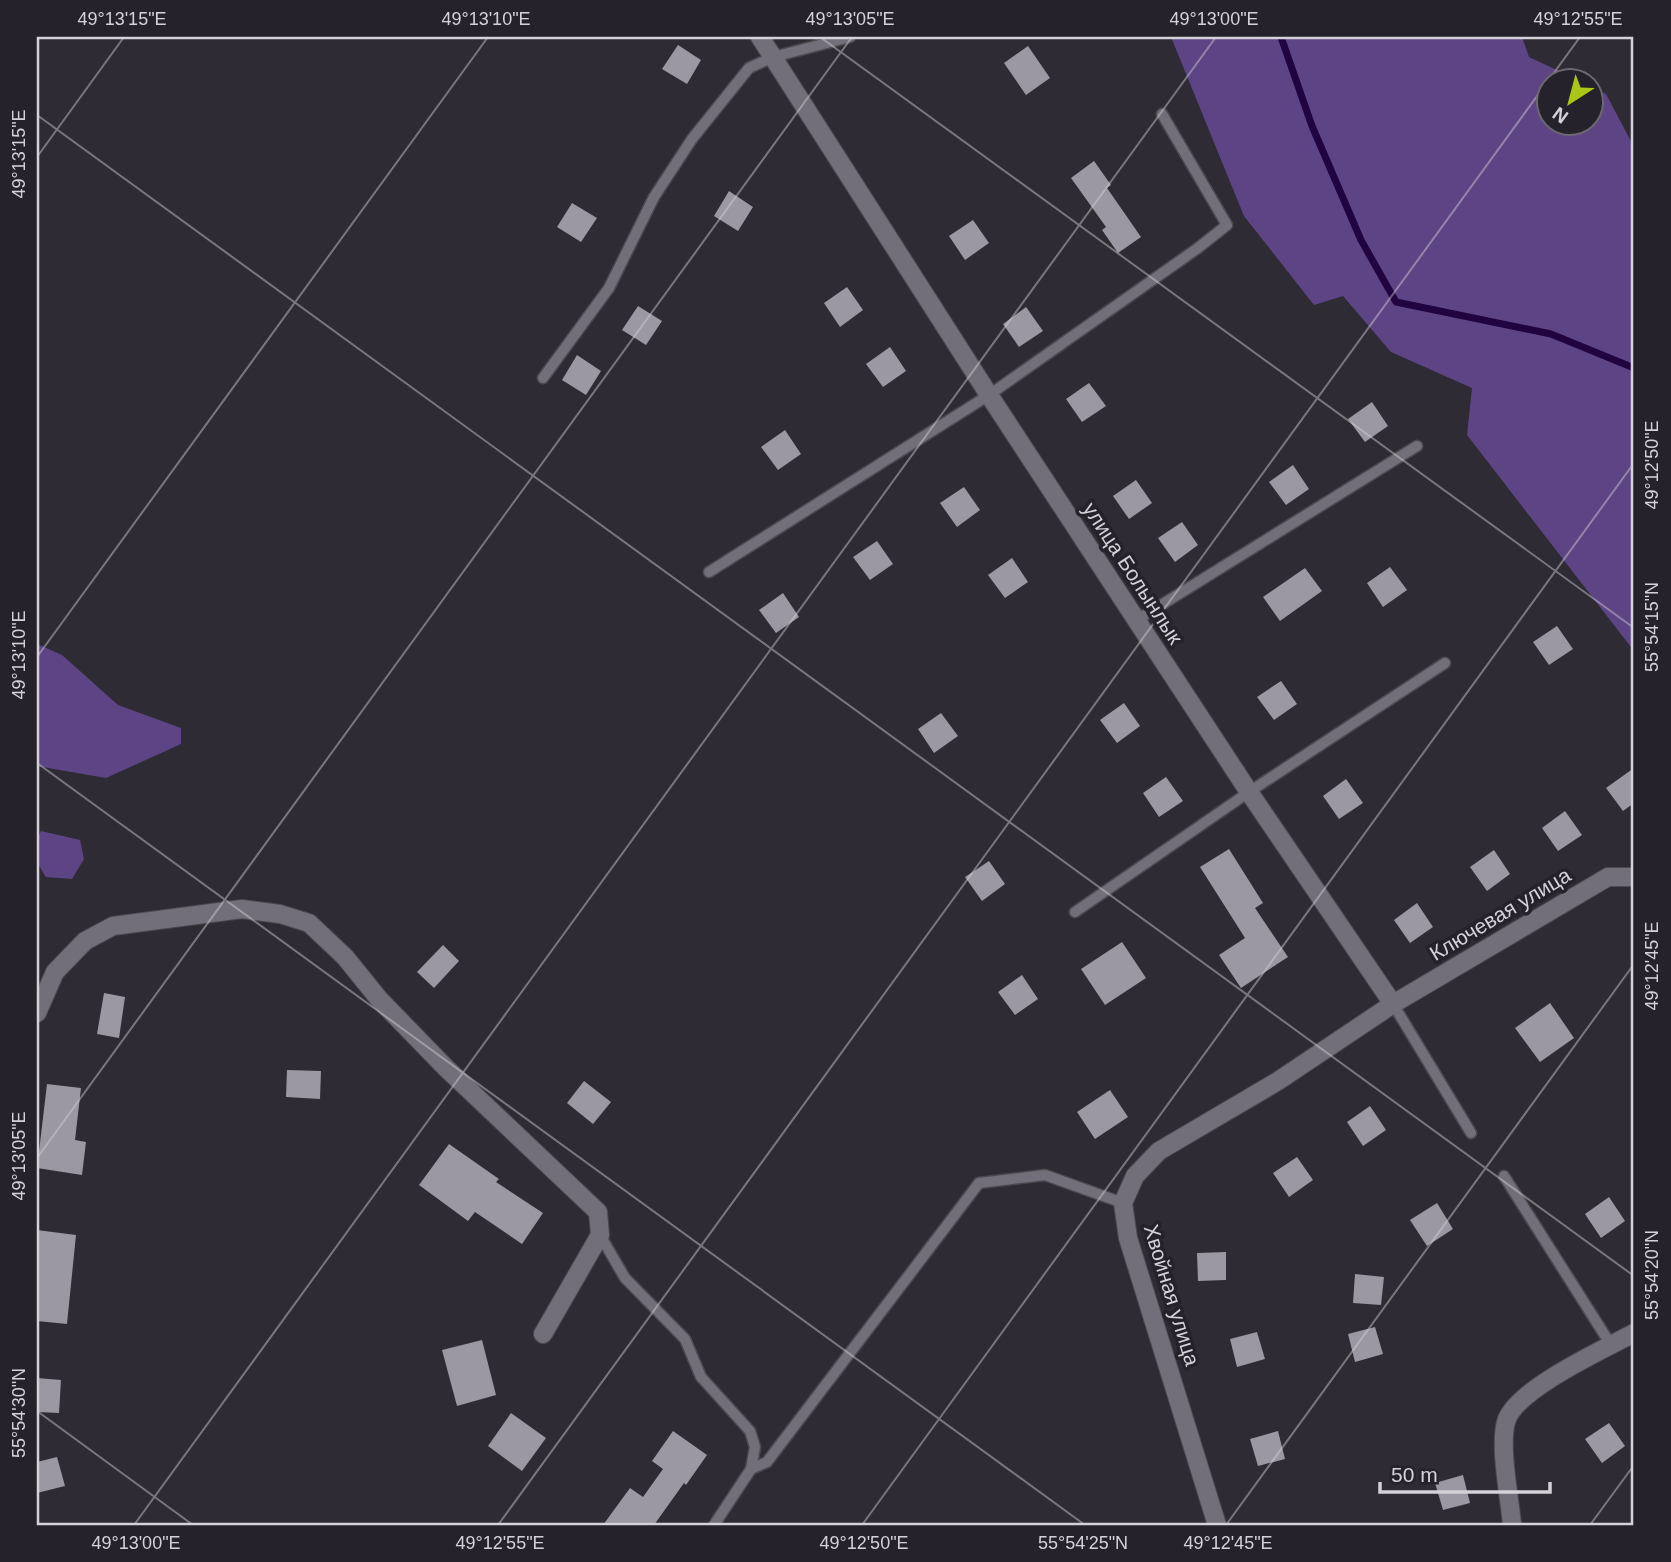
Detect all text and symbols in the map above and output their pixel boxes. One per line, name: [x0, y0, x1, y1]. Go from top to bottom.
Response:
text: 49°13'15"E: [77, 9, 167, 29]
text: 49°13'10"E: [441, 9, 531, 29]
text: 49°13'05"E: [805, 9, 895, 29]
text: 49°13'00"E: [1169, 9, 1259, 29]
text: 49°12'55"E: [1533, 9, 1623, 29]
north arrow: [1534, 66, 1604, 136]
text: N: [1549, 103, 1572, 128]
text: 49°13'15"E: [9, 109, 29, 199]
text: 49°12'50"E: [1642, 420, 1662, 510]
street label: улица Болынлык: [1079, 498, 1188, 649]
text: 55°54'15"N: [1642, 582, 1662, 672]
text: 49°13'10"E: [9, 610, 29, 700]
street label: Ключевая улица: [1426, 863, 1575, 965]
text: 49°12'45"E: [1642, 921, 1662, 1011]
text: 49°13'05"E: [9, 1111, 29, 1201]
street label: Хвойная улица: [1140, 1222, 1205, 1369]
text: 55°54'20"N: [1642, 1230, 1662, 1320]
text: 55°54'30"N: [9, 1368, 29, 1458]
scale bar: [1380, 1450, 1550, 1494]
text: 50 m: [1391, 1463, 1438, 1486]
text: 49°13'00"E: [91, 1533, 181, 1553]
text: 49°12'55"E: [455, 1533, 545, 1553]
text: 49°12'50"E: [819, 1533, 909, 1553]
text: 55°54'25"N: [1038, 1533, 1128, 1553]
text: 49°12'45"E: [1183, 1533, 1273, 1553]

